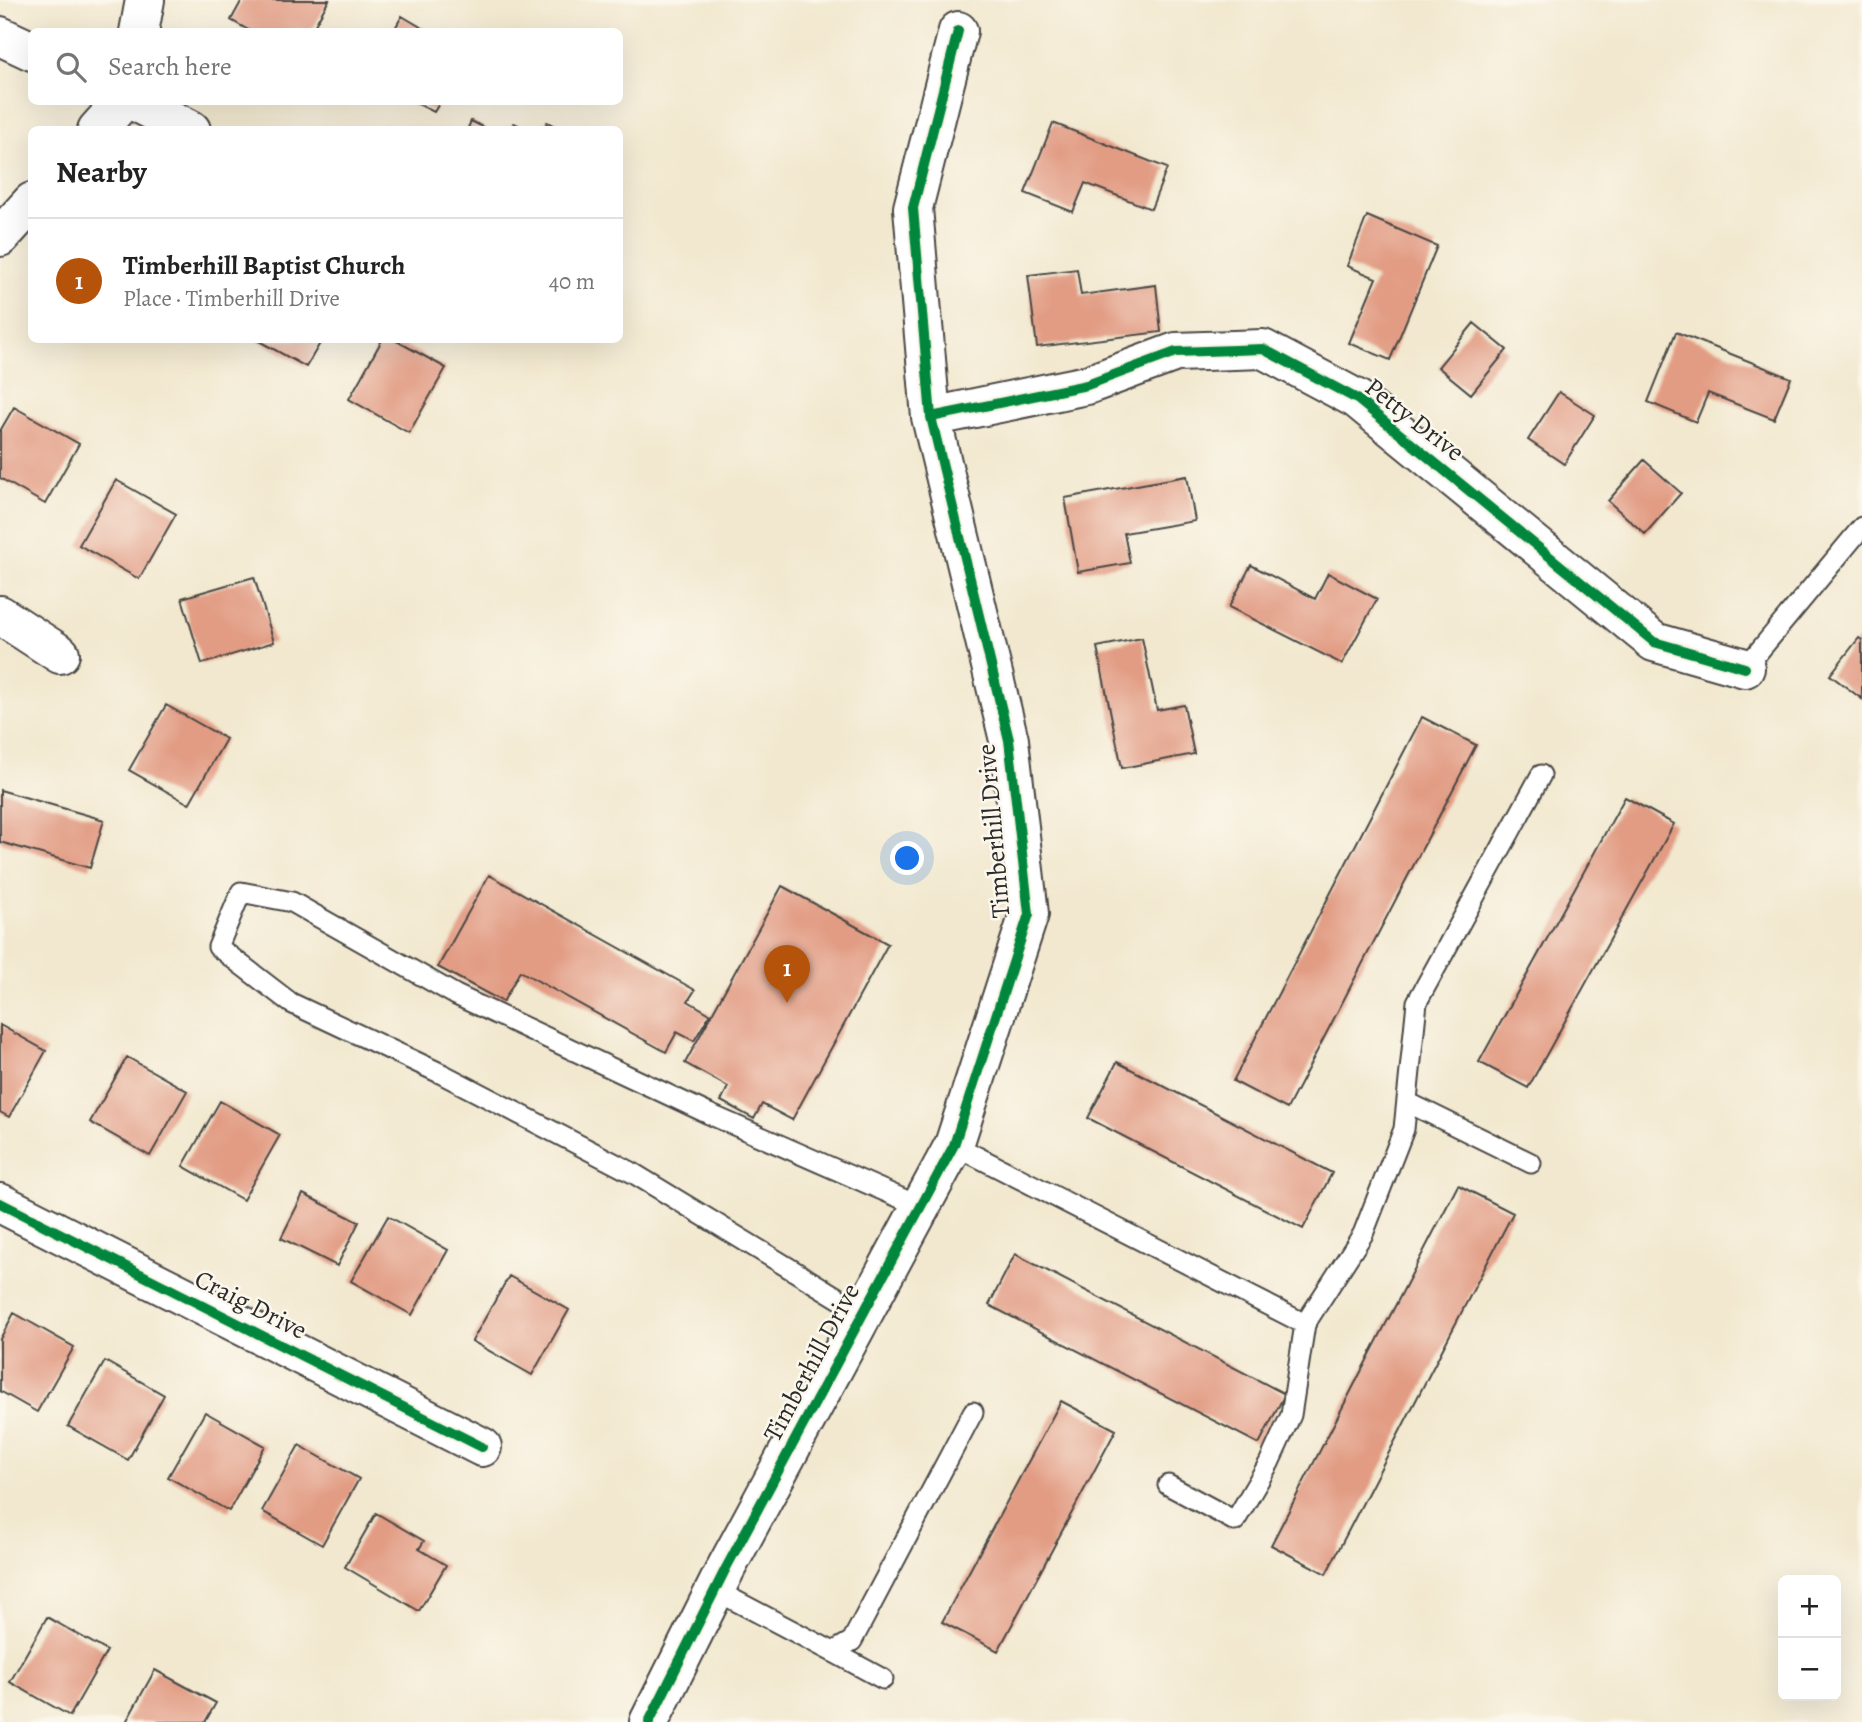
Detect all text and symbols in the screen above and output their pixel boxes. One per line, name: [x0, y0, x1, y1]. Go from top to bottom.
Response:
search box: [28, 28, 623, 105]
icon: search: [52, 48, 90, 86]
text: Search here: [108, 49, 232, 84]
text: Nearby: [56, 152, 147, 192]
text: Timberhill Baptist Church: [123, 248, 405, 283]
text: 1: [75, 266, 83, 297]
text: 40 m: [549, 266, 595, 297]
text: Place · Timberhill Drive: [123, 283, 340, 314]
street label: Petty Drive: [1358, 370, 1472, 469]
street label: Timberhill Drive: [968, 742, 1019, 919]
your location: [890, 841, 924, 875]
pin: 1: [764, 945, 810, 1003]
street label: Craig Drive: [189, 1261, 313, 1348]
street label: Timberhill Drive: [755, 1277, 868, 1448]
map controls: [1778, 1575, 1841, 1701]
button: +: [1778, 1575, 1841, 1638]
button: −: [1778, 1638, 1841, 1701]

